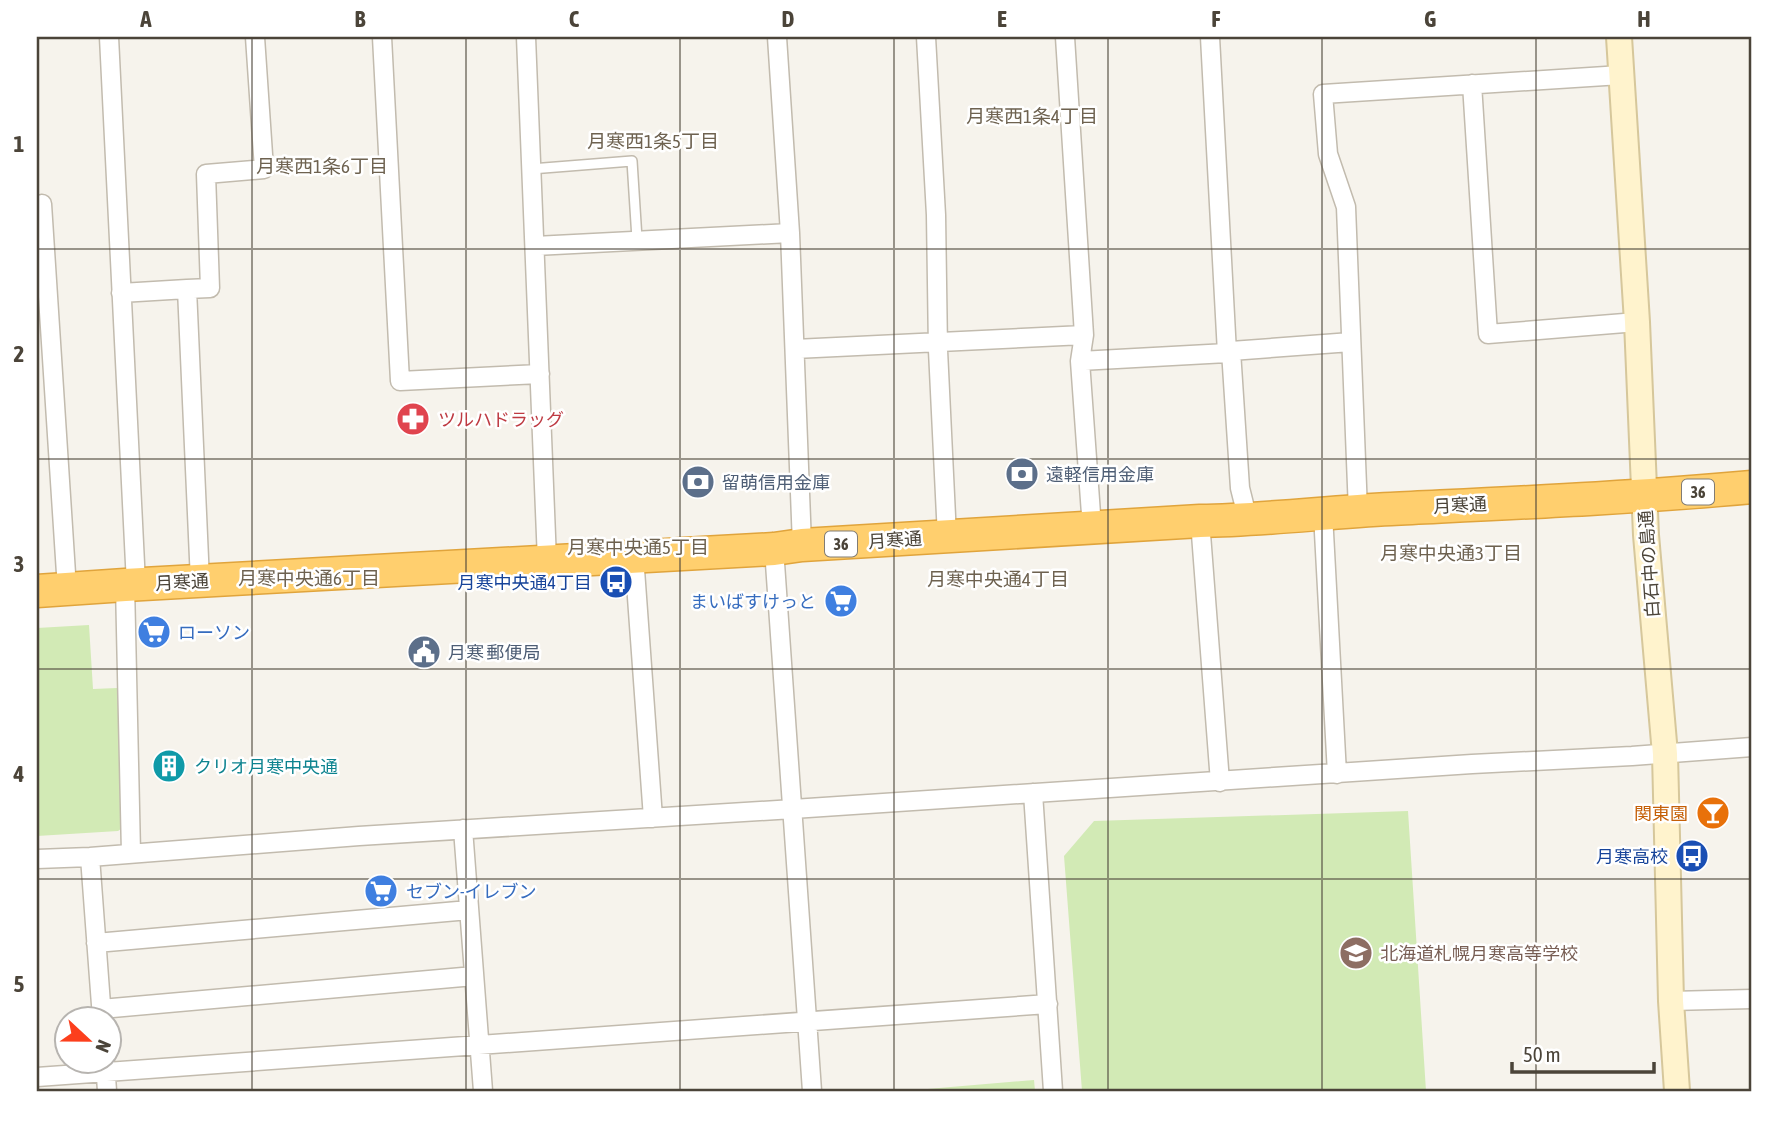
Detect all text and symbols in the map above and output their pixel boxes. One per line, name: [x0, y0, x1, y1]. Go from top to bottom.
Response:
text: A: [139, 6, 152, 32]
text: B: [355, 6, 366, 32]
text: C: [569, 6, 580, 32]
text: D: [782, 6, 795, 32]
text: E: [997, 6, 1007, 32]
text: F: [1211, 6, 1221, 32]
text: G: [1424, 6, 1436, 32]
text: H: [1637, 6, 1651, 32]
district label: 月寒西1条4丁目: [966, 105, 1098, 127]
district label: 月寒西1条5丁目: [587, 130, 719, 152]
text: 1: [14, 131, 25, 157]
district label: 月寒西1条6丁目: [256, 155, 388, 177]
text: 2: [14, 341, 24, 367]
pharmacy icon: ツルハドラッグ: [394, 400, 432, 438]
place label: ツルハドラッグ: [438, 409, 564, 430]
bank icon: 遠軽信用金庫: [1003, 455, 1041, 493]
bank icon: 留萌信用金庫: [679, 463, 717, 501]
place label: 遠軽信用金庫: [1046, 464, 1154, 485]
place label: 留萌信用金庫: [722, 472, 830, 493]
road number: 36: [1682, 480, 1714, 505]
street label: 月寒通: [1432, 493, 1488, 517]
street label: 白石中の島通: [1635, 509, 1663, 619]
street label: 月寒通: [867, 528, 923, 552]
road number: 36: [825, 531, 857, 556]
district label: 月寒中央通5丁目: [567, 536, 709, 558]
district label: 月寒中央通3丁目: [1380, 542, 1522, 564]
text: 3: [14, 551, 24, 577]
bus stop icon: 月寒中央通4丁目: [597, 563, 635, 601]
district label: 月寒中央通6丁目: [238, 567, 380, 589]
district label: 月寒中央通4丁目: [927, 568, 1069, 590]
street label: 月寒通: [154, 570, 210, 594]
place label: 月寒中央通4丁目: [458, 572, 592, 593]
supermarket icon: まいばすけっと: [822, 582, 860, 620]
place label: まいばすけっと: [690, 591, 816, 612]
supermarket icon: ローソン: [135, 613, 173, 651]
place label: ローソン: [178, 622, 250, 643]
public building icon: 月寒 郵便局: [405, 633, 443, 671]
place label: 月寒 郵便局: [448, 642, 540, 663]
building icon: クリオ月寒中央通: [150, 747, 188, 785]
place label: クリオ月寒中央通: [194, 756, 338, 777]
text: 4: [13, 761, 25, 787]
bar icon: 関東園: [1694, 794, 1732, 832]
place label: 関東園: [1634, 803, 1688, 824]
bus stop icon: 月寒高校: [1673, 837, 1711, 875]
place label: 月寒高校: [1596, 846, 1668, 867]
supermarket icon: セブン-イレブン: [362, 872, 400, 910]
place label: セブン-イレブン: [406, 881, 537, 902]
school or university icon: 北海道札幌月寒高等学校: [1337, 934, 1375, 972]
place label: 北海道札幌月寒高等学校: [1380, 943, 1578, 964]
text: 5: [14, 971, 25, 997]
north arrow: [52, 1006, 122, 1076]
scale bar: [1512, 1030, 1654, 1074]
text: N: [91, 1037, 116, 1056]
text: 50 m: [1523, 1042, 1561, 1066]

